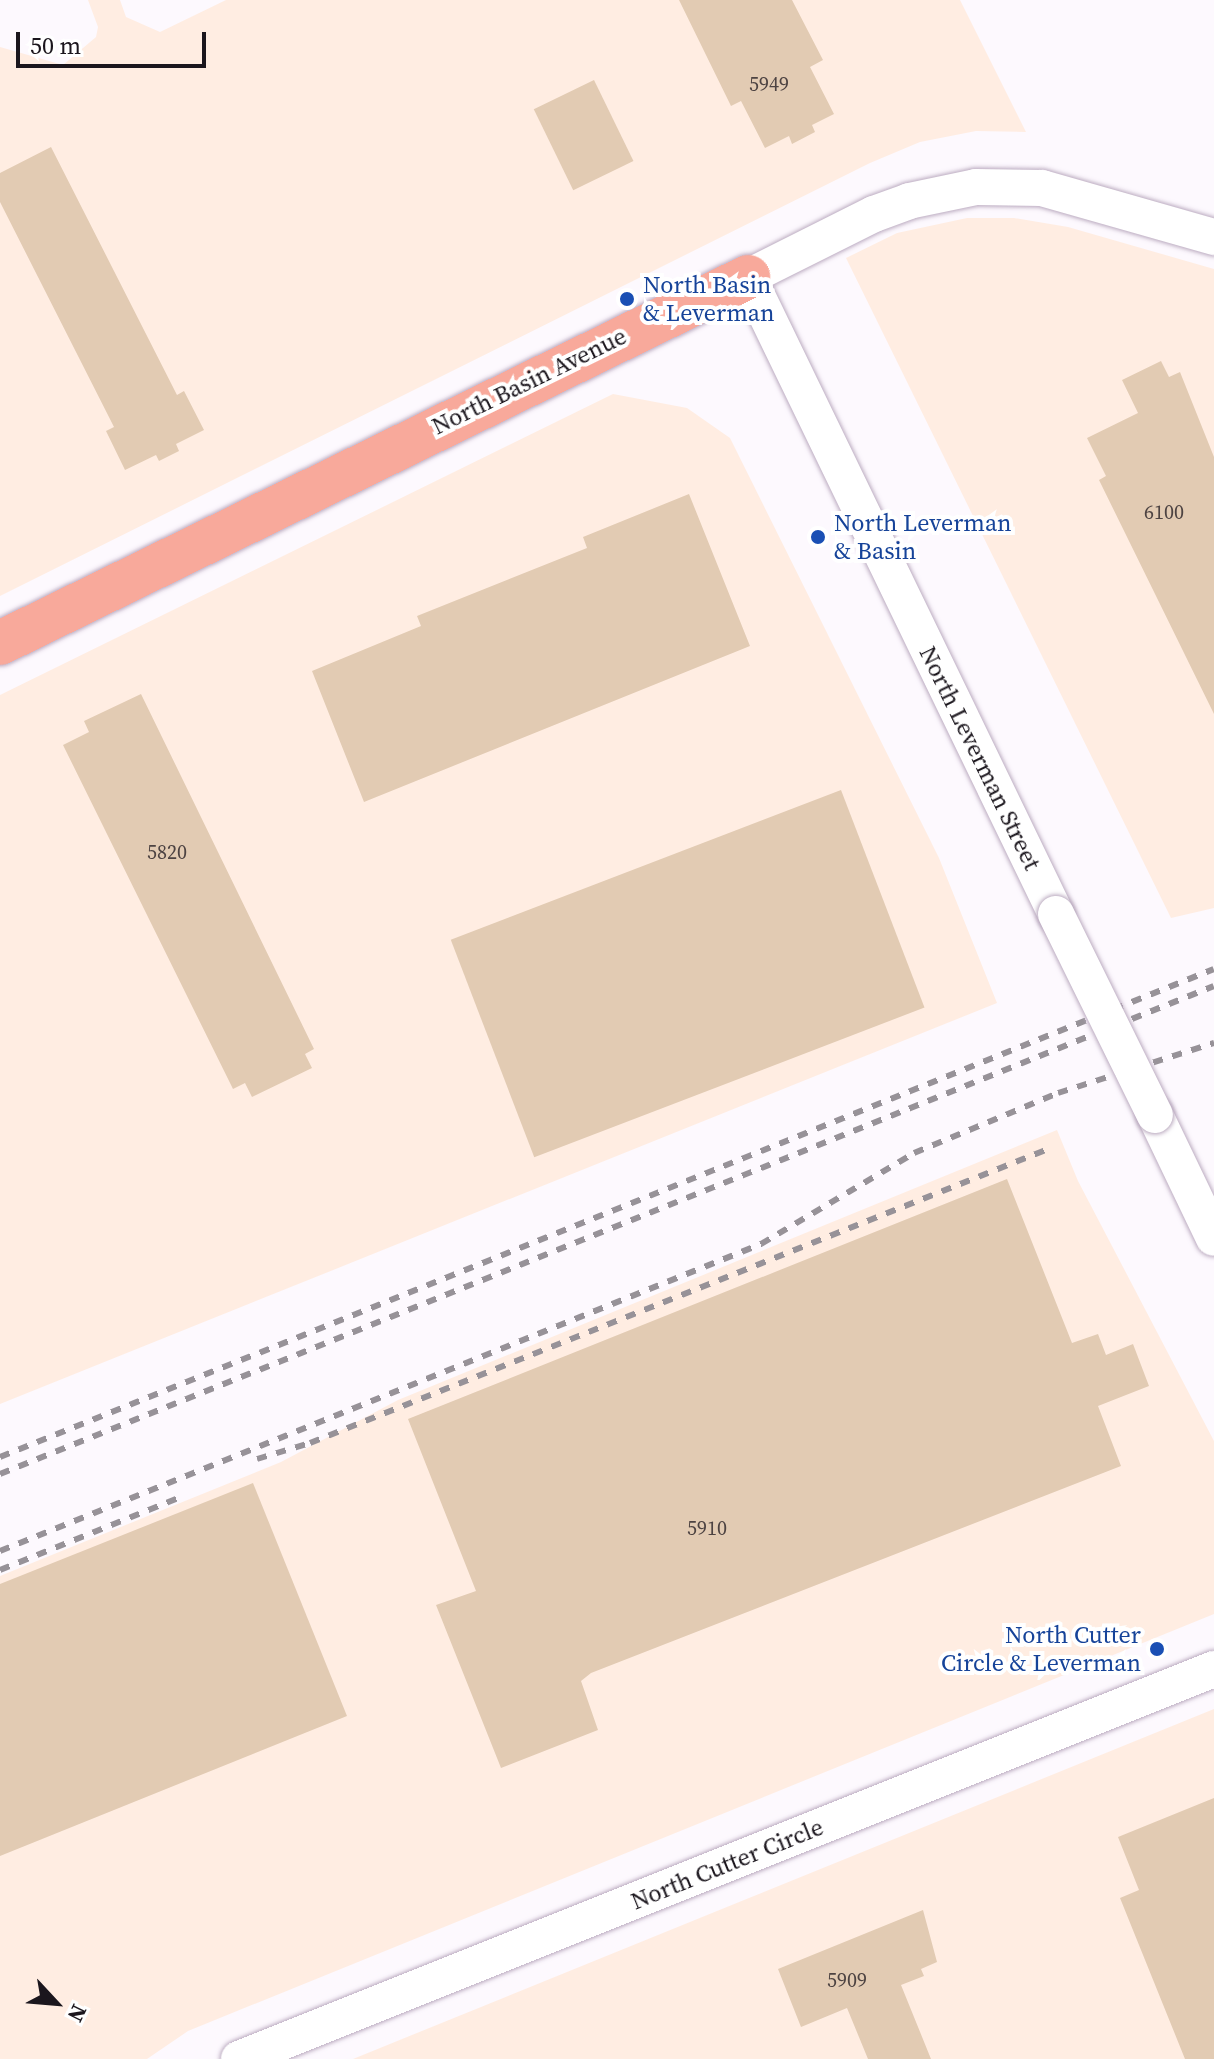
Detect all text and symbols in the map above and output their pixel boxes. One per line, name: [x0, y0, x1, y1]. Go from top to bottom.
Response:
scale bar: [20, 16, 210, 66]
text: 50 m: [30, 29, 81, 62]
house number: 5949: [749, 72, 789, 96]
place label: North Basin & Leverman: [643, 271, 774, 327]
marker: North Basin & Leverman: [618, 290, 636, 308]
street label: North Basin Avenue: [427, 321, 631, 441]
house number: 6100: [1144, 500, 1184, 524]
place label: North Leverman & Basin: [834, 509, 1012, 565]
marker: North Leverman & Basin: [809, 528, 827, 546]
street label: North Leverman Street: [913, 642, 1047, 874]
house number: 5820: [147, 840, 187, 864]
house number: 5910: [687, 1516, 727, 1540]
place label: North Cutter Circle & Leverman: [941, 1621, 1141, 1677]
marker: North Cutter Circle & Leverman: [1148, 1640, 1166, 1658]
street label: North Cutter Circle: [627, 1812, 827, 1916]
north arrow: [16, 1963, 96, 2043]
house number: 5909: [827, 1968, 867, 1992]
text: N: [61, 2000, 95, 2027]

